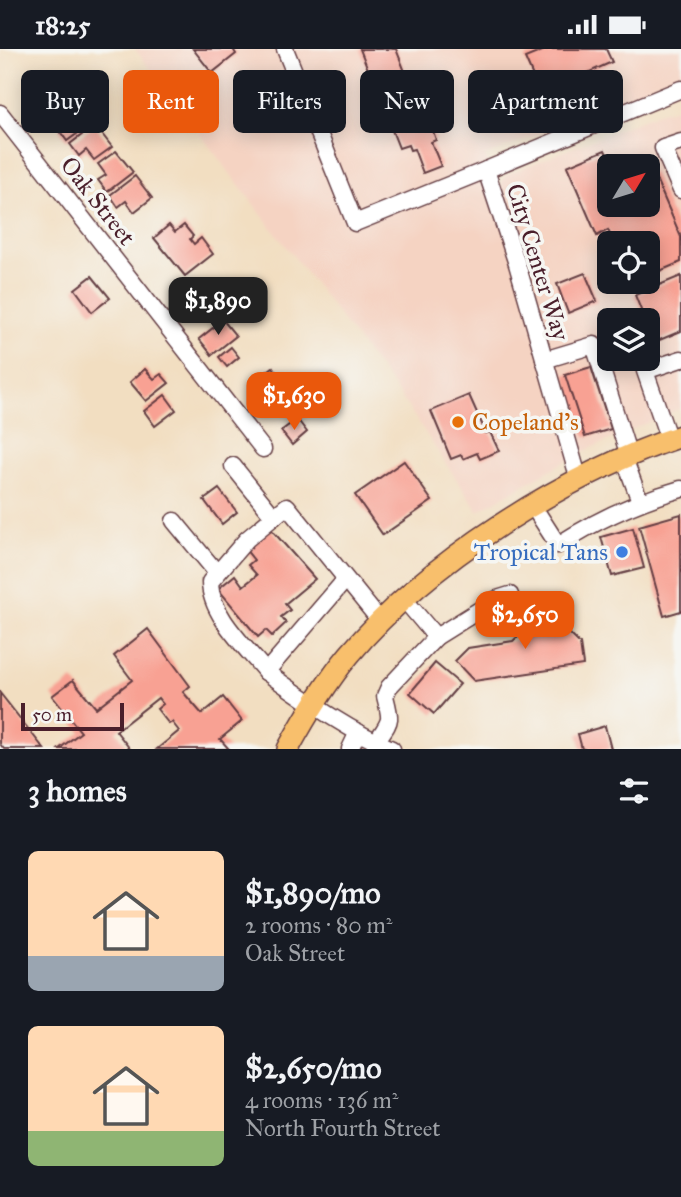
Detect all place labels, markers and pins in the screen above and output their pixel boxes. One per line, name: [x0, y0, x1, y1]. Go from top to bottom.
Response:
pin: $1,890: [161, 278, 275, 337]
pin: $1,630: [237, 373, 351, 432]
place label: Copeland's: [472, 407, 579, 437]
marker: Copeland's: [450, 414, 466, 430]
place label: Tropical Tans: [474, 537, 608, 567]
marker: Tropical Tans: [614, 544, 630, 560]
pin: $2,650: [468, 591, 582, 651]

